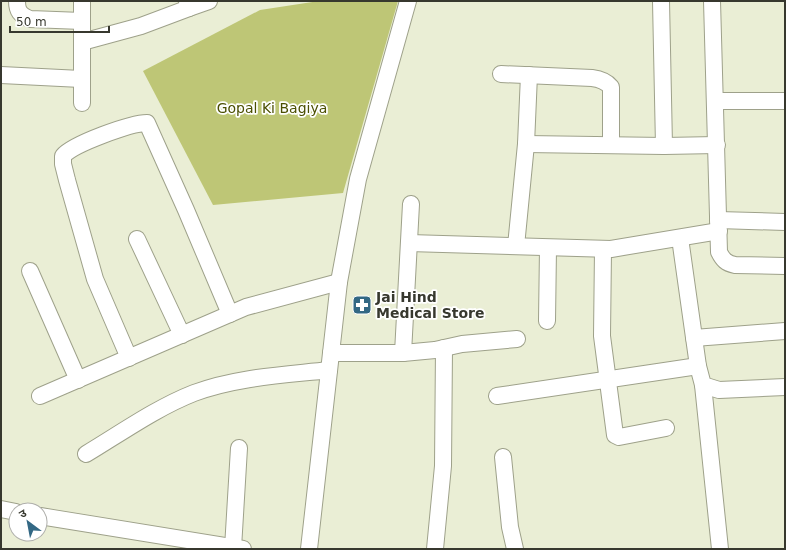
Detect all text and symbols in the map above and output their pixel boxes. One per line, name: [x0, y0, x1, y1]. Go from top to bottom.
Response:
scale bar: [10, 8, 109, 34]
text: 50 m: [16, 15, 47, 29]
park label: Gopal Ki Bagiya: [217, 100, 327, 116]
place label: Jai Hind Medical Store: [375, 289, 484, 321]
pharmacy icon: Jai Hind Medical Store: [351, 294, 373, 316]
north arrow: [8, 502, 48, 542]
text: उ: [17, 506, 30, 521]

